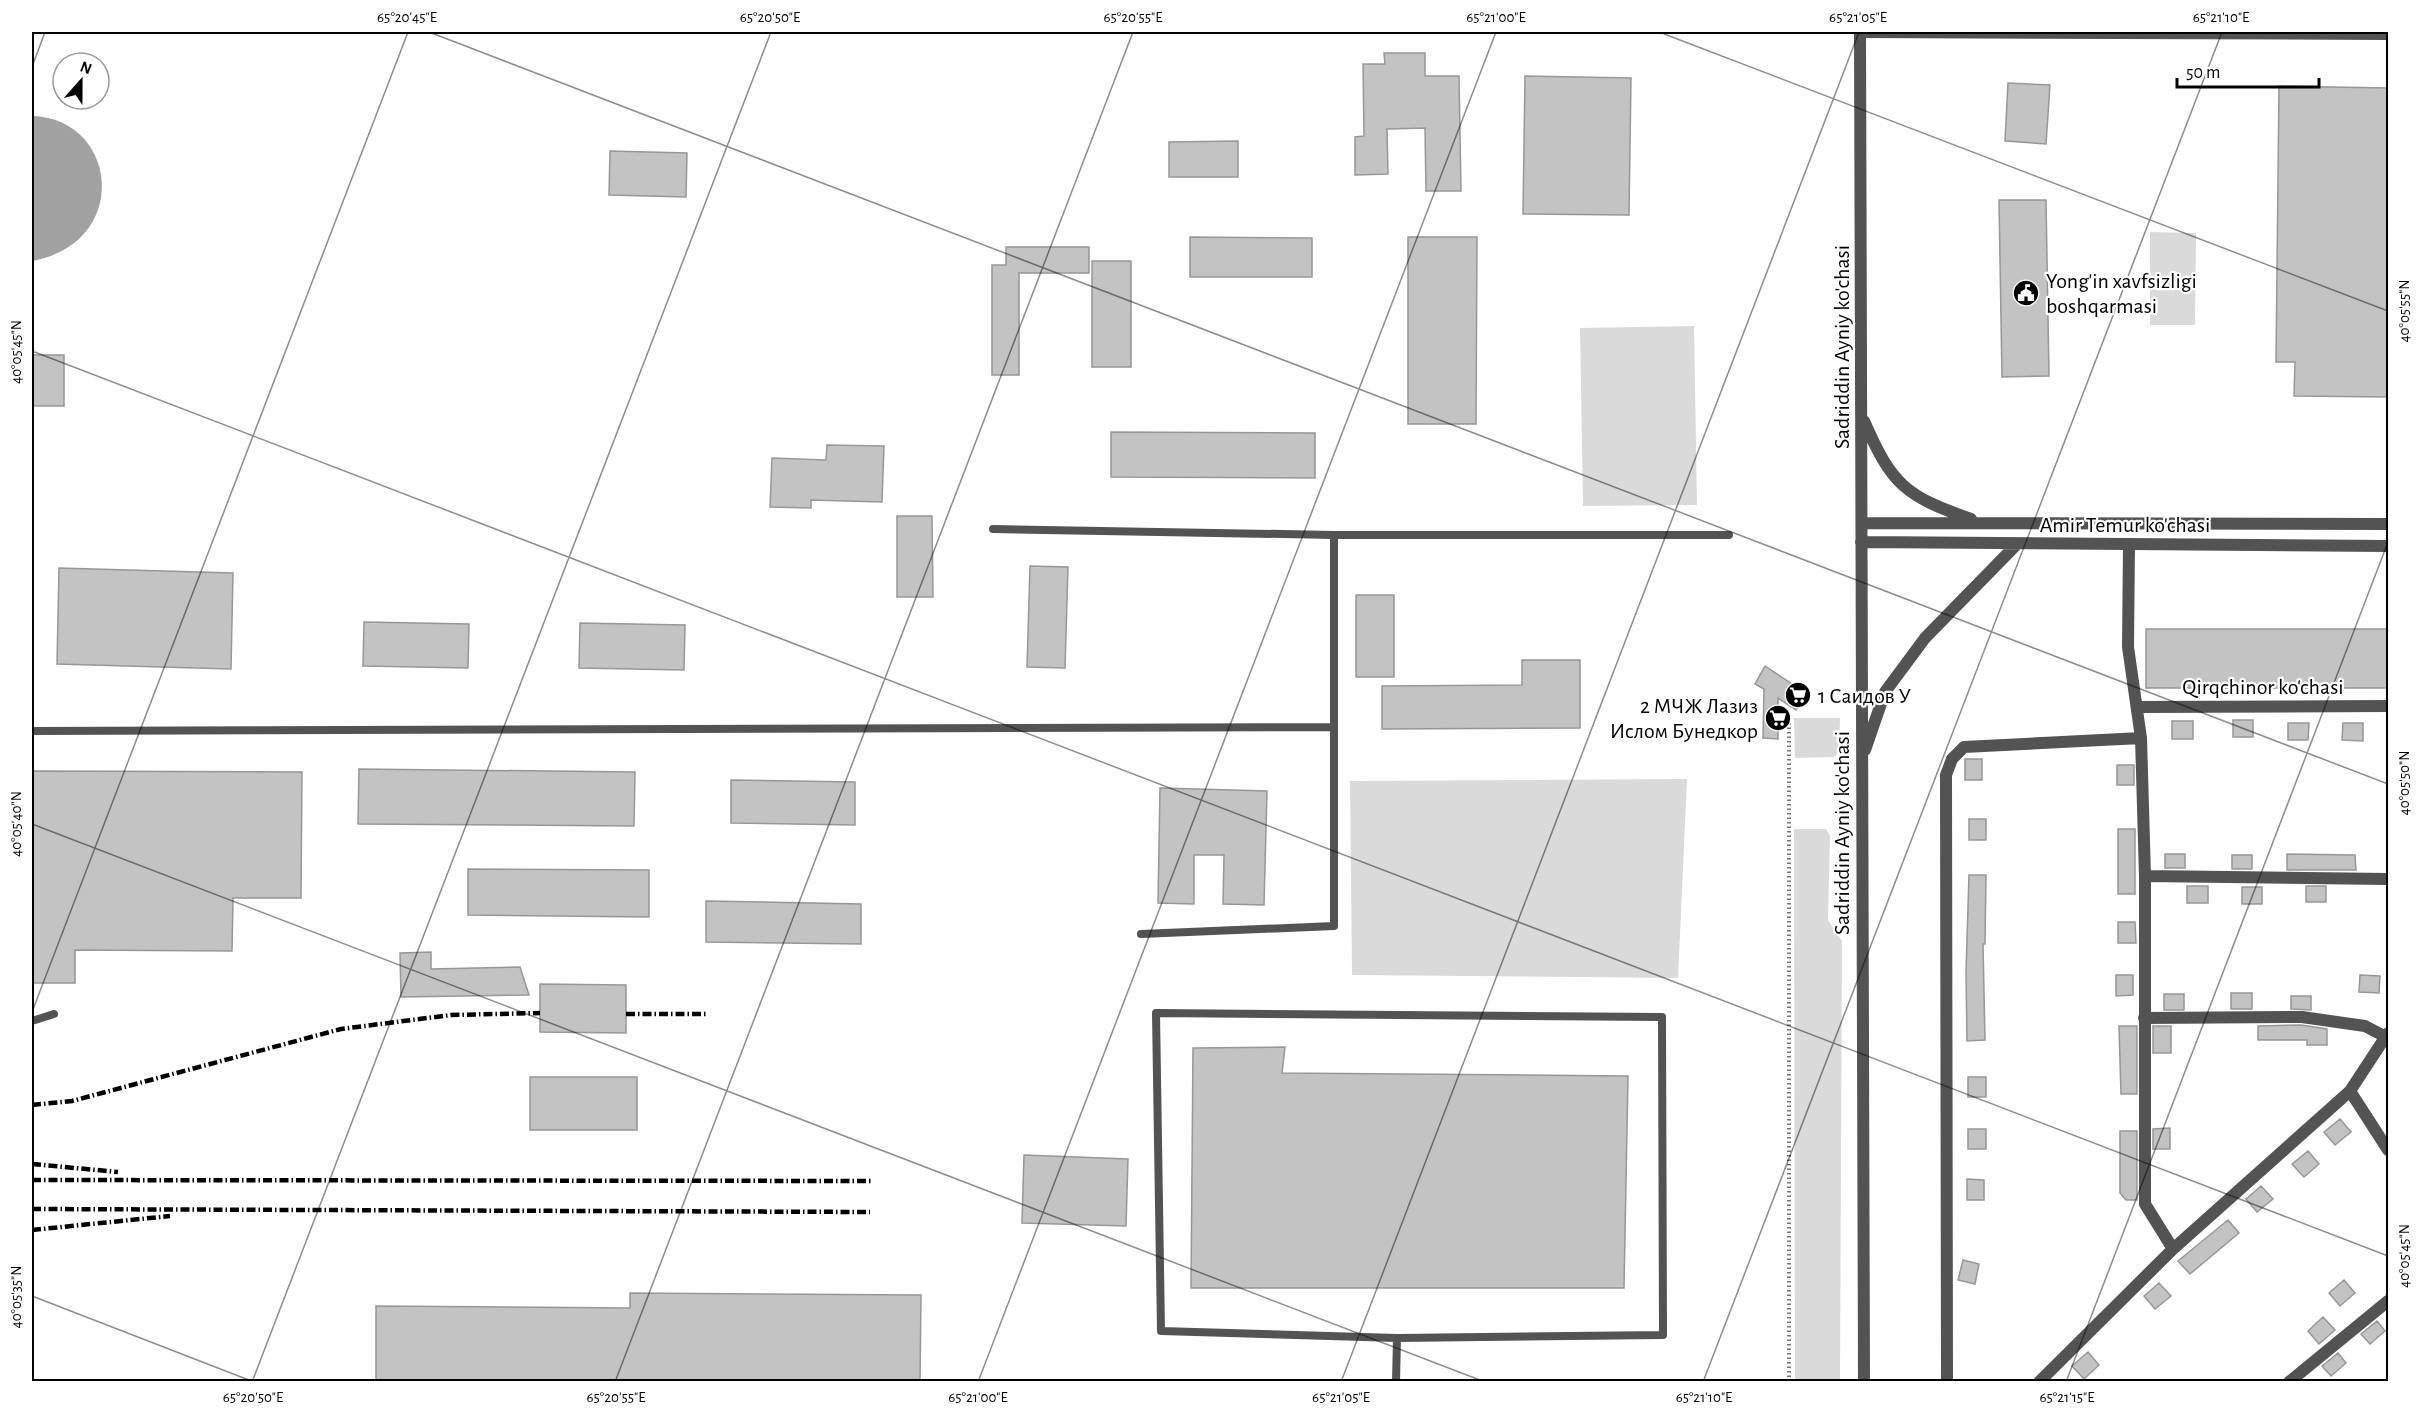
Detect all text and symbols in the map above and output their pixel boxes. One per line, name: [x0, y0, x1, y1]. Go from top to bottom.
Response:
text: 65°20'45"E: [377, 10, 437, 25]
text: 65°20'50"E: [740, 10, 800, 25]
text: 65°20'55"E: [1104, 10, 1162, 25]
text: 65°21'00"E: [1466, 10, 1526, 25]
text: 65°21'05"E: [1829, 10, 1887, 25]
text: 65°21'10"E: [2193, 10, 2249, 25]
north arrow: [51, 51, 111, 111]
scale bar: [2177, 51, 2320, 89]
text: N: [78, 58, 94, 77]
text: 50 m: [2186, 64, 2220, 82]
street label: Sadriddin Ayniy ko'chasi: [1831, 245, 1853, 449]
place label: Yong'in xavfsizligi boshqarmasi: [2046, 270, 2197, 317]
public building icon: Yong'in xavfsizligi boshqarmasi: [2011, 278, 2041, 308]
text: 40°05'55"N: [2397, 279, 2412, 343]
text: 40°05'45"N: [9, 320, 24, 384]
street label: Amir Temur ko'chasi: [2040, 514, 2210, 536]
street label: Qirqchinor ko'chasi: [2182, 676, 2344, 698]
supermarket icon: 1 Саидов У: [1783, 680, 1813, 710]
place label: 1 Саидов У: [1818, 685, 1911, 707]
place label: 2 МЧЖ Лазиз Ислом Бунедкор: [1610, 695, 1758, 742]
supermarket icon: 2 МЧЖ Лазиз Ислом Бунедкор: [1763, 703, 1793, 733]
street label: Sadriddin Ayniy ko'chasi: [1831, 731, 1853, 935]
text: 40°05'50"N: [2397, 751, 2412, 815]
text: 40°05'40"N: [9, 791, 24, 857]
text: 40°05'45"N: [2397, 1224, 2412, 1288]
text: 40°05'35"N: [9, 1265, 24, 1329]
text: 65°20'50"E: [223, 1390, 283, 1405]
text: 65°20'55"E: [587, 1390, 645, 1405]
text: 65°21'00"E: [948, 1390, 1008, 1405]
text: 65°21'05"E: [1312, 1390, 1370, 1405]
text: 65°21'10"E: [1676, 1390, 1732, 1405]
text: 65°21'15"E: [2039, 1390, 2095, 1405]

